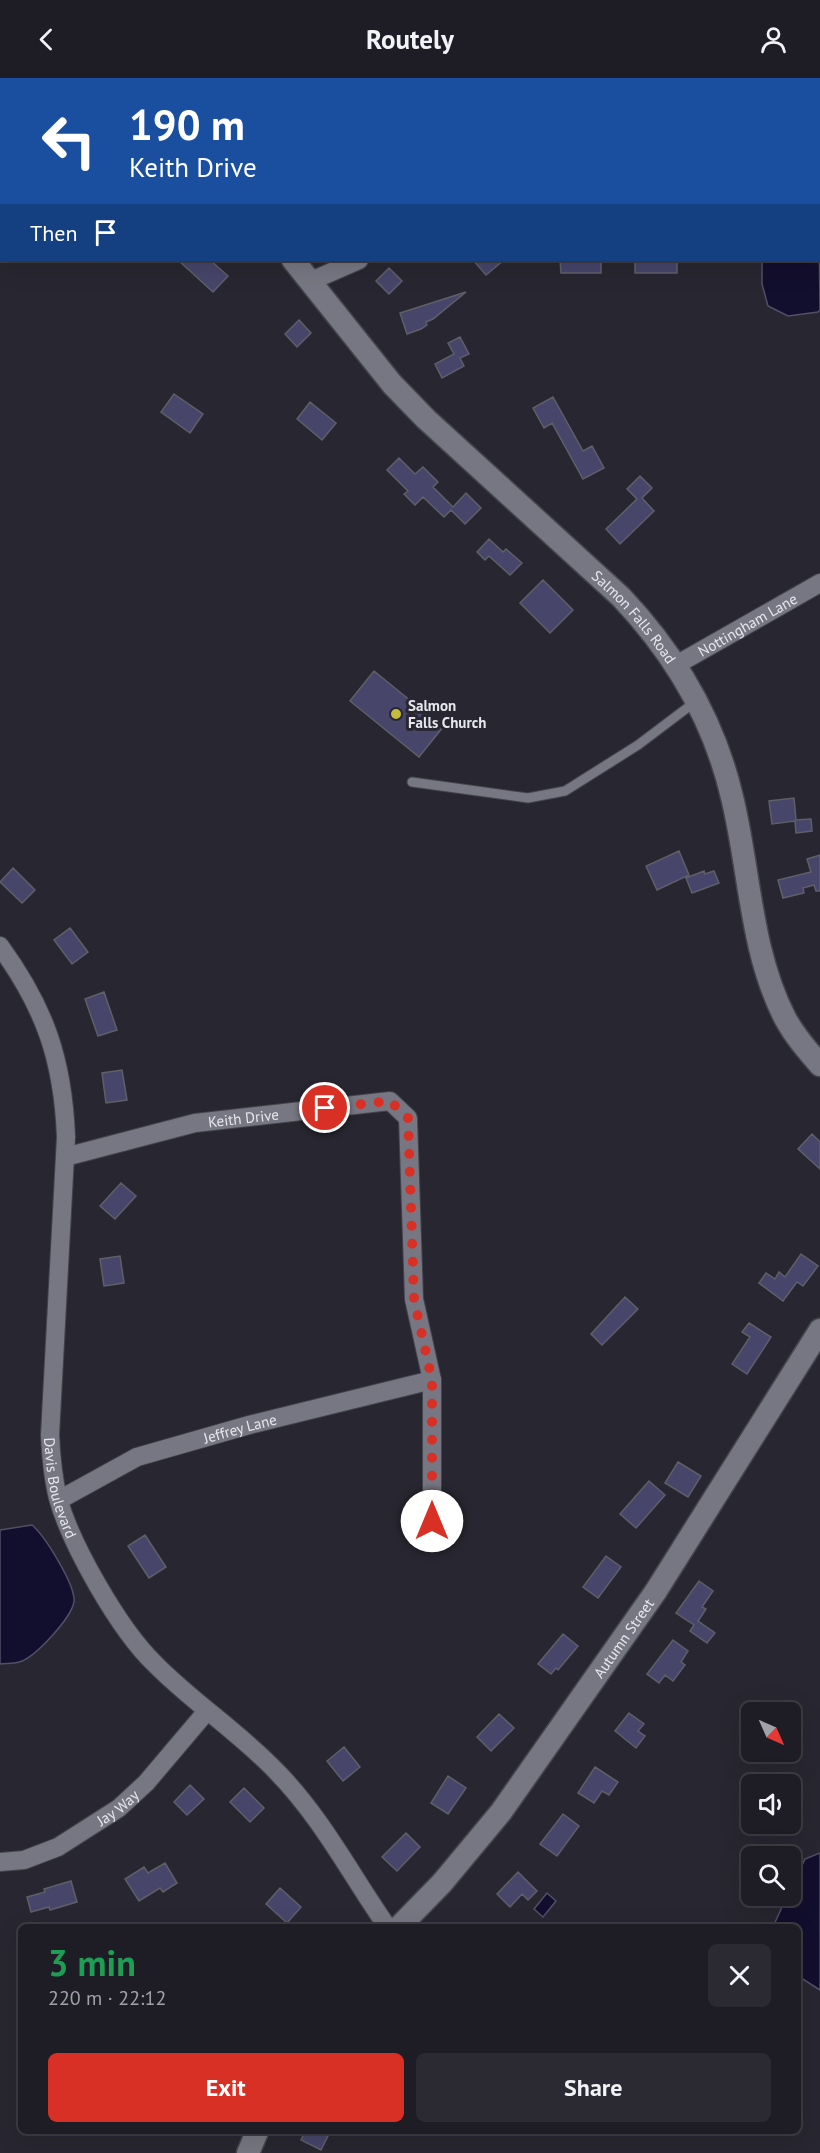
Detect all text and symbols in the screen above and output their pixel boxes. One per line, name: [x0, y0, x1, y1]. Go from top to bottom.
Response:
text: Routely: [366, 22, 454, 56]
icon: back: [30, 23, 63, 56]
icon: person: [757, 23, 790, 56]
text: 190 m: [129, 97, 245, 152]
icon: left: [30, 102, 108, 180]
text: Keith Drive: [129, 150, 257, 184]
icon: arrive: [89, 216, 122, 249]
text: Then: [30, 219, 77, 247]
street label: Salmon Falls Road: [588, 566, 681, 667]
street label: Nottingham Lane: [694, 589, 800, 660]
place label: Salmon Falls Church: [408, 696, 486, 732]
marker: Salmon Falls Church: [389, 707, 403, 721]
pin: [299, 1082, 350, 1133]
icon: arrive: [308, 1091, 341, 1124]
street label: Keith Drive: [207, 1104, 280, 1131]
street label: Jeffrey Lane: [200, 1409, 279, 1447]
street label: Davis Boulevard: [41, 1437, 81, 1541]
position arrow: [400, 1489, 464, 1553]
street label: Autumn Street: [589, 1594, 658, 1681]
north arrow: [741, 1702, 801, 1762]
map controls: [741, 1702, 801, 1906]
button: sound: [741, 1774, 801, 1834]
street label: Jay Way: [92, 1785, 143, 1830]
button: search: [741, 1846, 801, 1906]
text: 3 min: [48, 1939, 136, 1986]
button: close: [708, 1944, 771, 2007]
text: 220 m · 22:12: [48, 1985, 166, 2011]
button: Exit: [48, 2053, 404, 2122]
button: Share: [416, 2053, 771, 2122]

